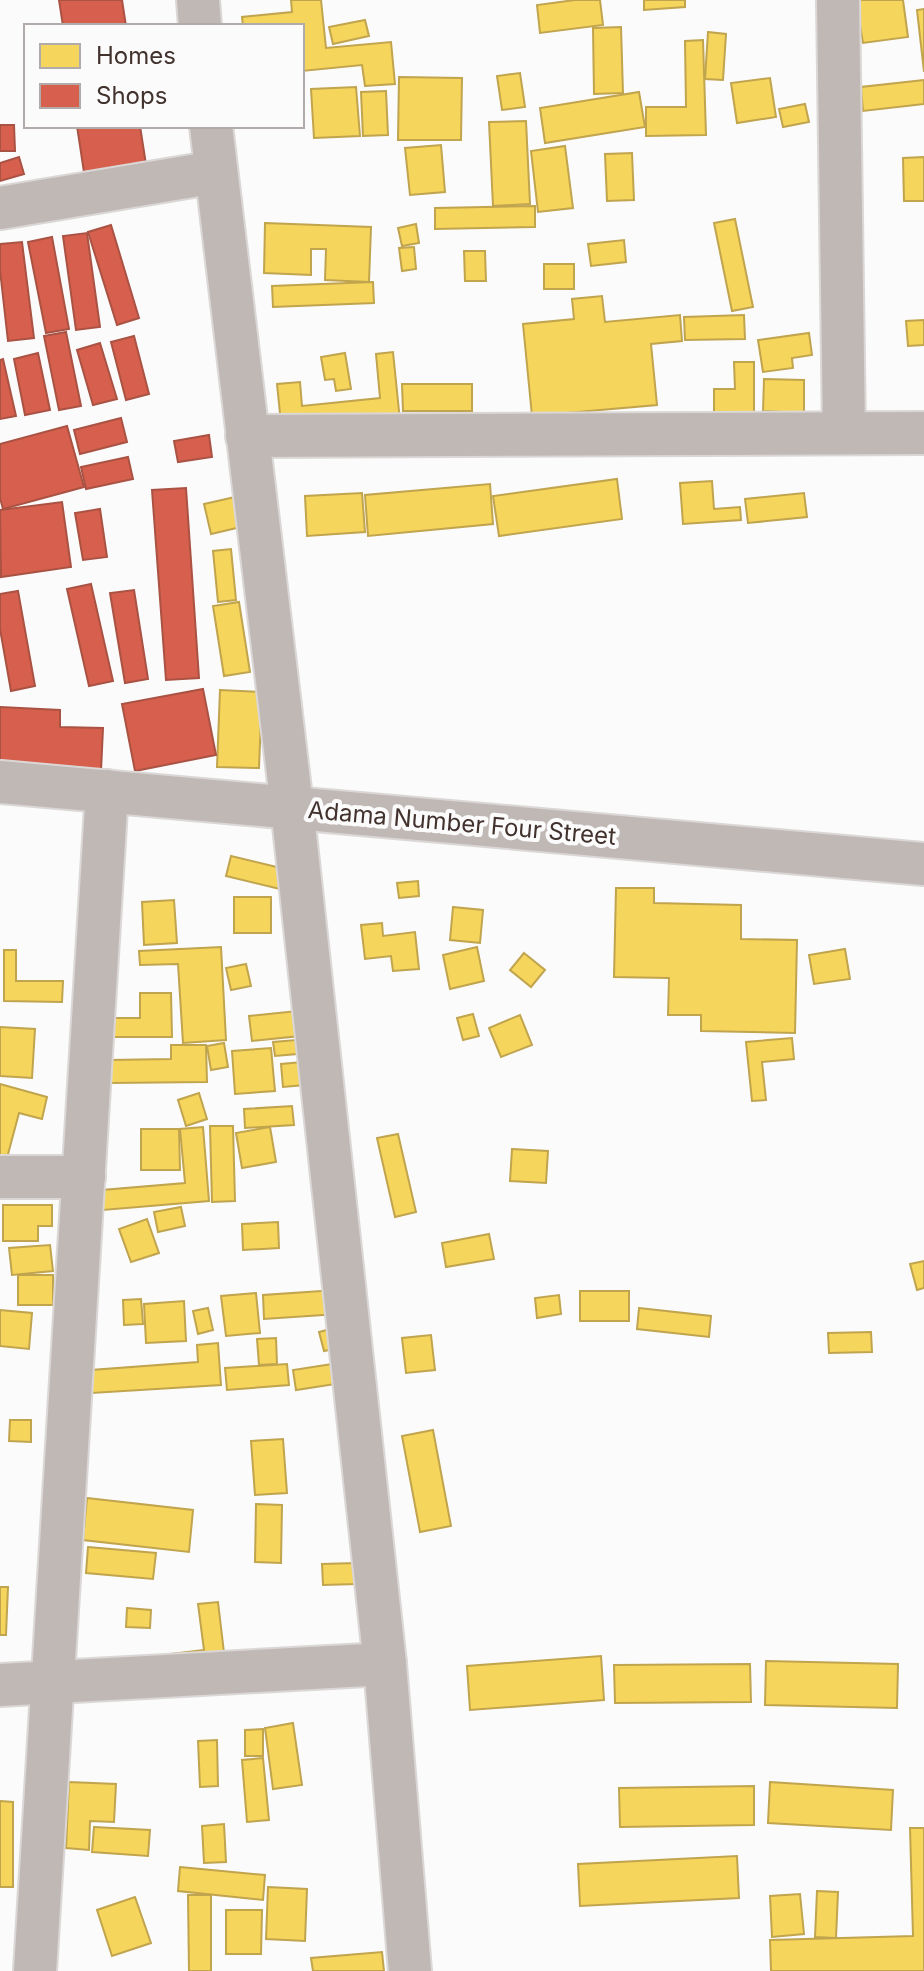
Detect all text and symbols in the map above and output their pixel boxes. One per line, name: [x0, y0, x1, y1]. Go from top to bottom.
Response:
legend: [24, 24, 304, 128]
text: Homes: [96, 41, 176, 70]
text: Shops: [96, 81, 167, 110]
street label: Adama Number Four Street: [307, 795, 617, 851]

